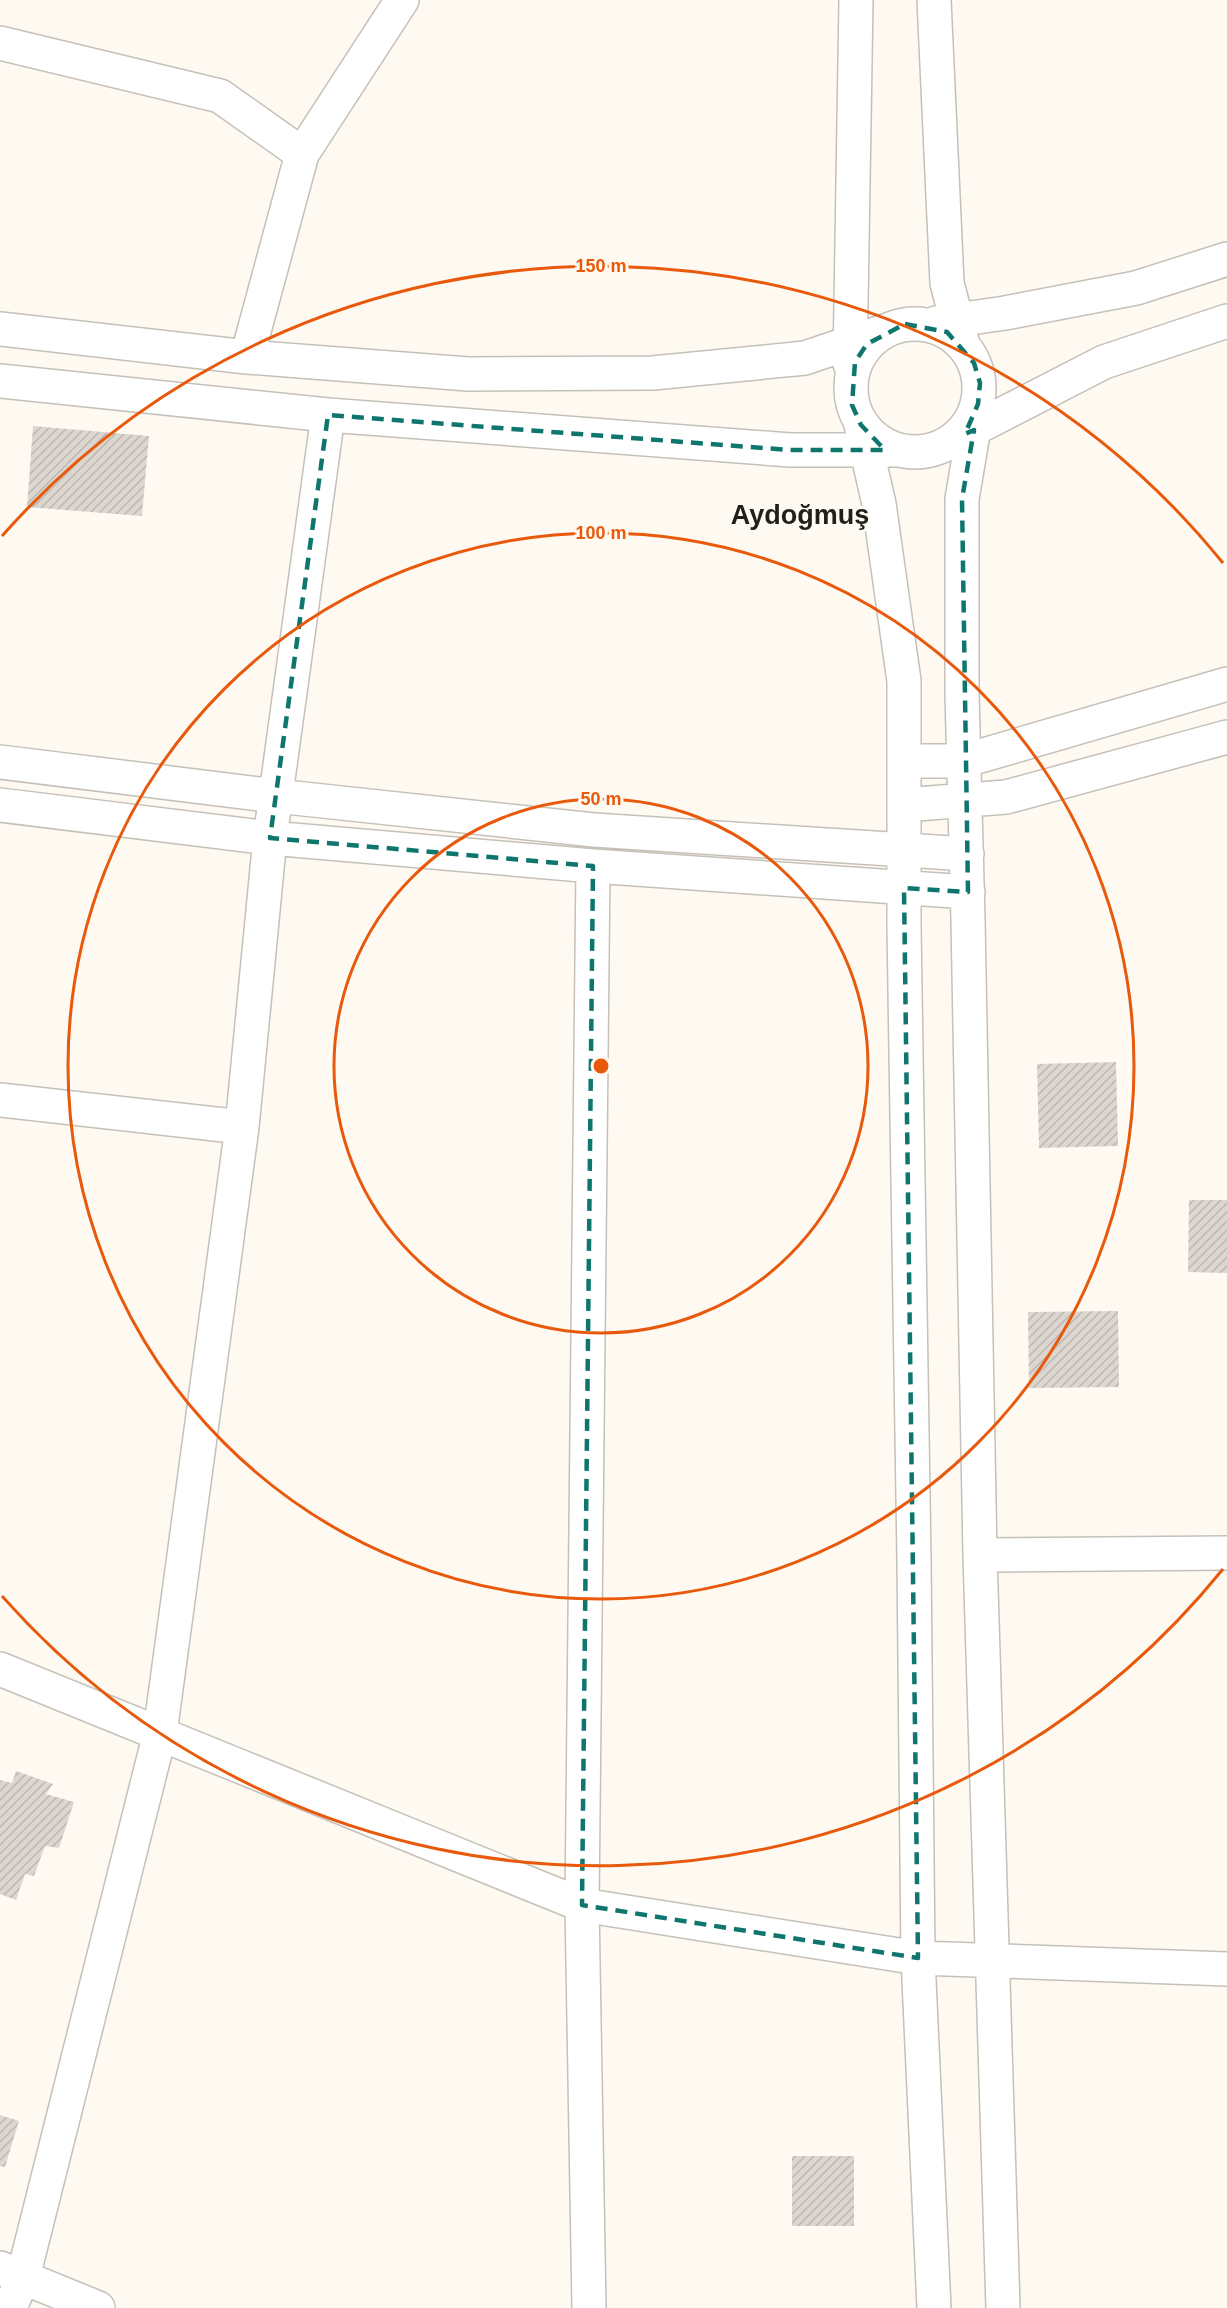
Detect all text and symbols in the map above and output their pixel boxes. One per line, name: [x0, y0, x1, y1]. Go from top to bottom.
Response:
text: 150 m: [575, 256, 627, 276]
district label: Aydoğmuş: [731, 500, 869, 530]
text: 100 m: [575, 523, 627, 543]
text: 50 m: [580, 789, 622, 809]
centre of rings: [591, 1056, 611, 1076]

